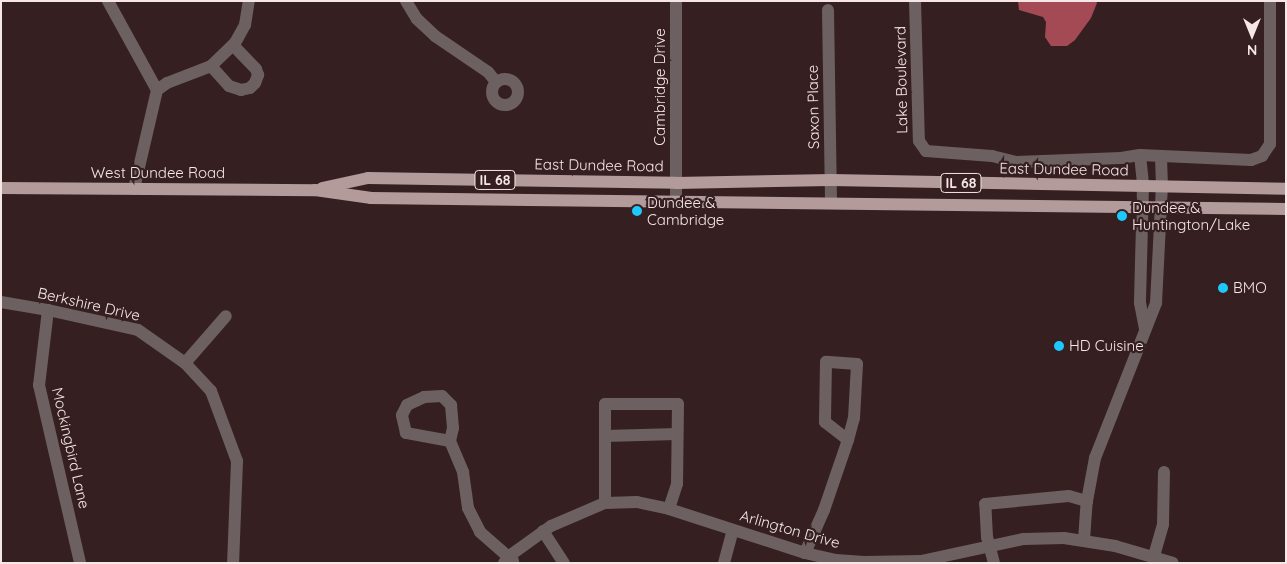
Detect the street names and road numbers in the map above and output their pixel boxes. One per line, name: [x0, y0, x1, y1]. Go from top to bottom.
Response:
street label: Lake Boulevard: [891, 26, 911, 134]
street label: Cambridge Drive: [651, 28, 669, 146]
street label: Saxon Place: [803, 65, 823, 149]
street label: East Dundee Road: [534, 155, 664, 175]
street label: East Dundee Road: [999, 159, 1129, 179]
street label: West Dundee Road: [91, 164, 225, 182]
road number: IL 68: [474, 168, 516, 192]
road number: IL 68: [940, 172, 982, 194]
street label: Berkshire Drive: [36, 283, 142, 325]
street label: Mockingbird Lane: [48, 386, 94, 510]
street label: Arlington Drive: [738, 506, 842, 552]

